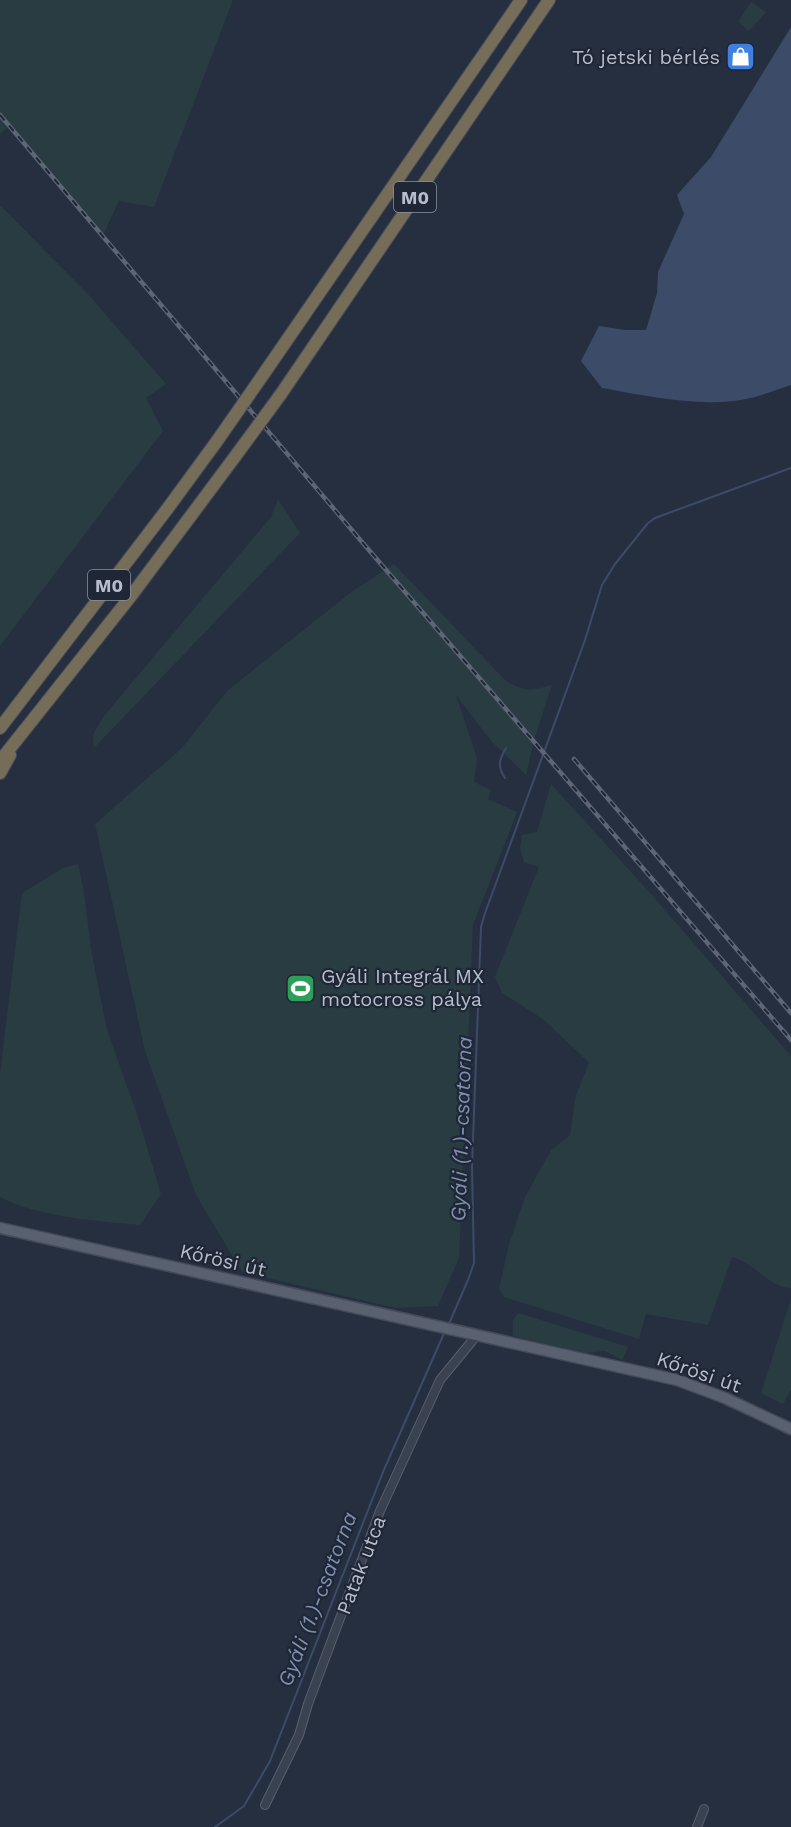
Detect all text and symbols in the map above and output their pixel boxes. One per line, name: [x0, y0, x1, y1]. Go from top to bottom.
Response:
shop icon: Tó jetski bérlés: [725, 41, 757, 73]
place label: Tó jetski bérlés: [572, 45, 720, 69]
road number: M0: [394, 182, 436, 212]
road number: M0: [88, 570, 130, 600]
place label: Gyáli Integrál MX motocross pálya: [321, 964, 484, 1011]
sports icon: Gyáli Integrál MX motocross pálya: [284, 972, 316, 1004]
water label: Gyáli (1.)-csatorna: [445, 1036, 477, 1222]
street label: Kőrösi út: [178, 1238, 269, 1282]
street label: Kőrösi út: [654, 1346, 745, 1398]
water label: Gyáli (1.)-csatorna: [272, 1508, 362, 1690]
street label: Patak utca: [331, 1512, 391, 1618]

